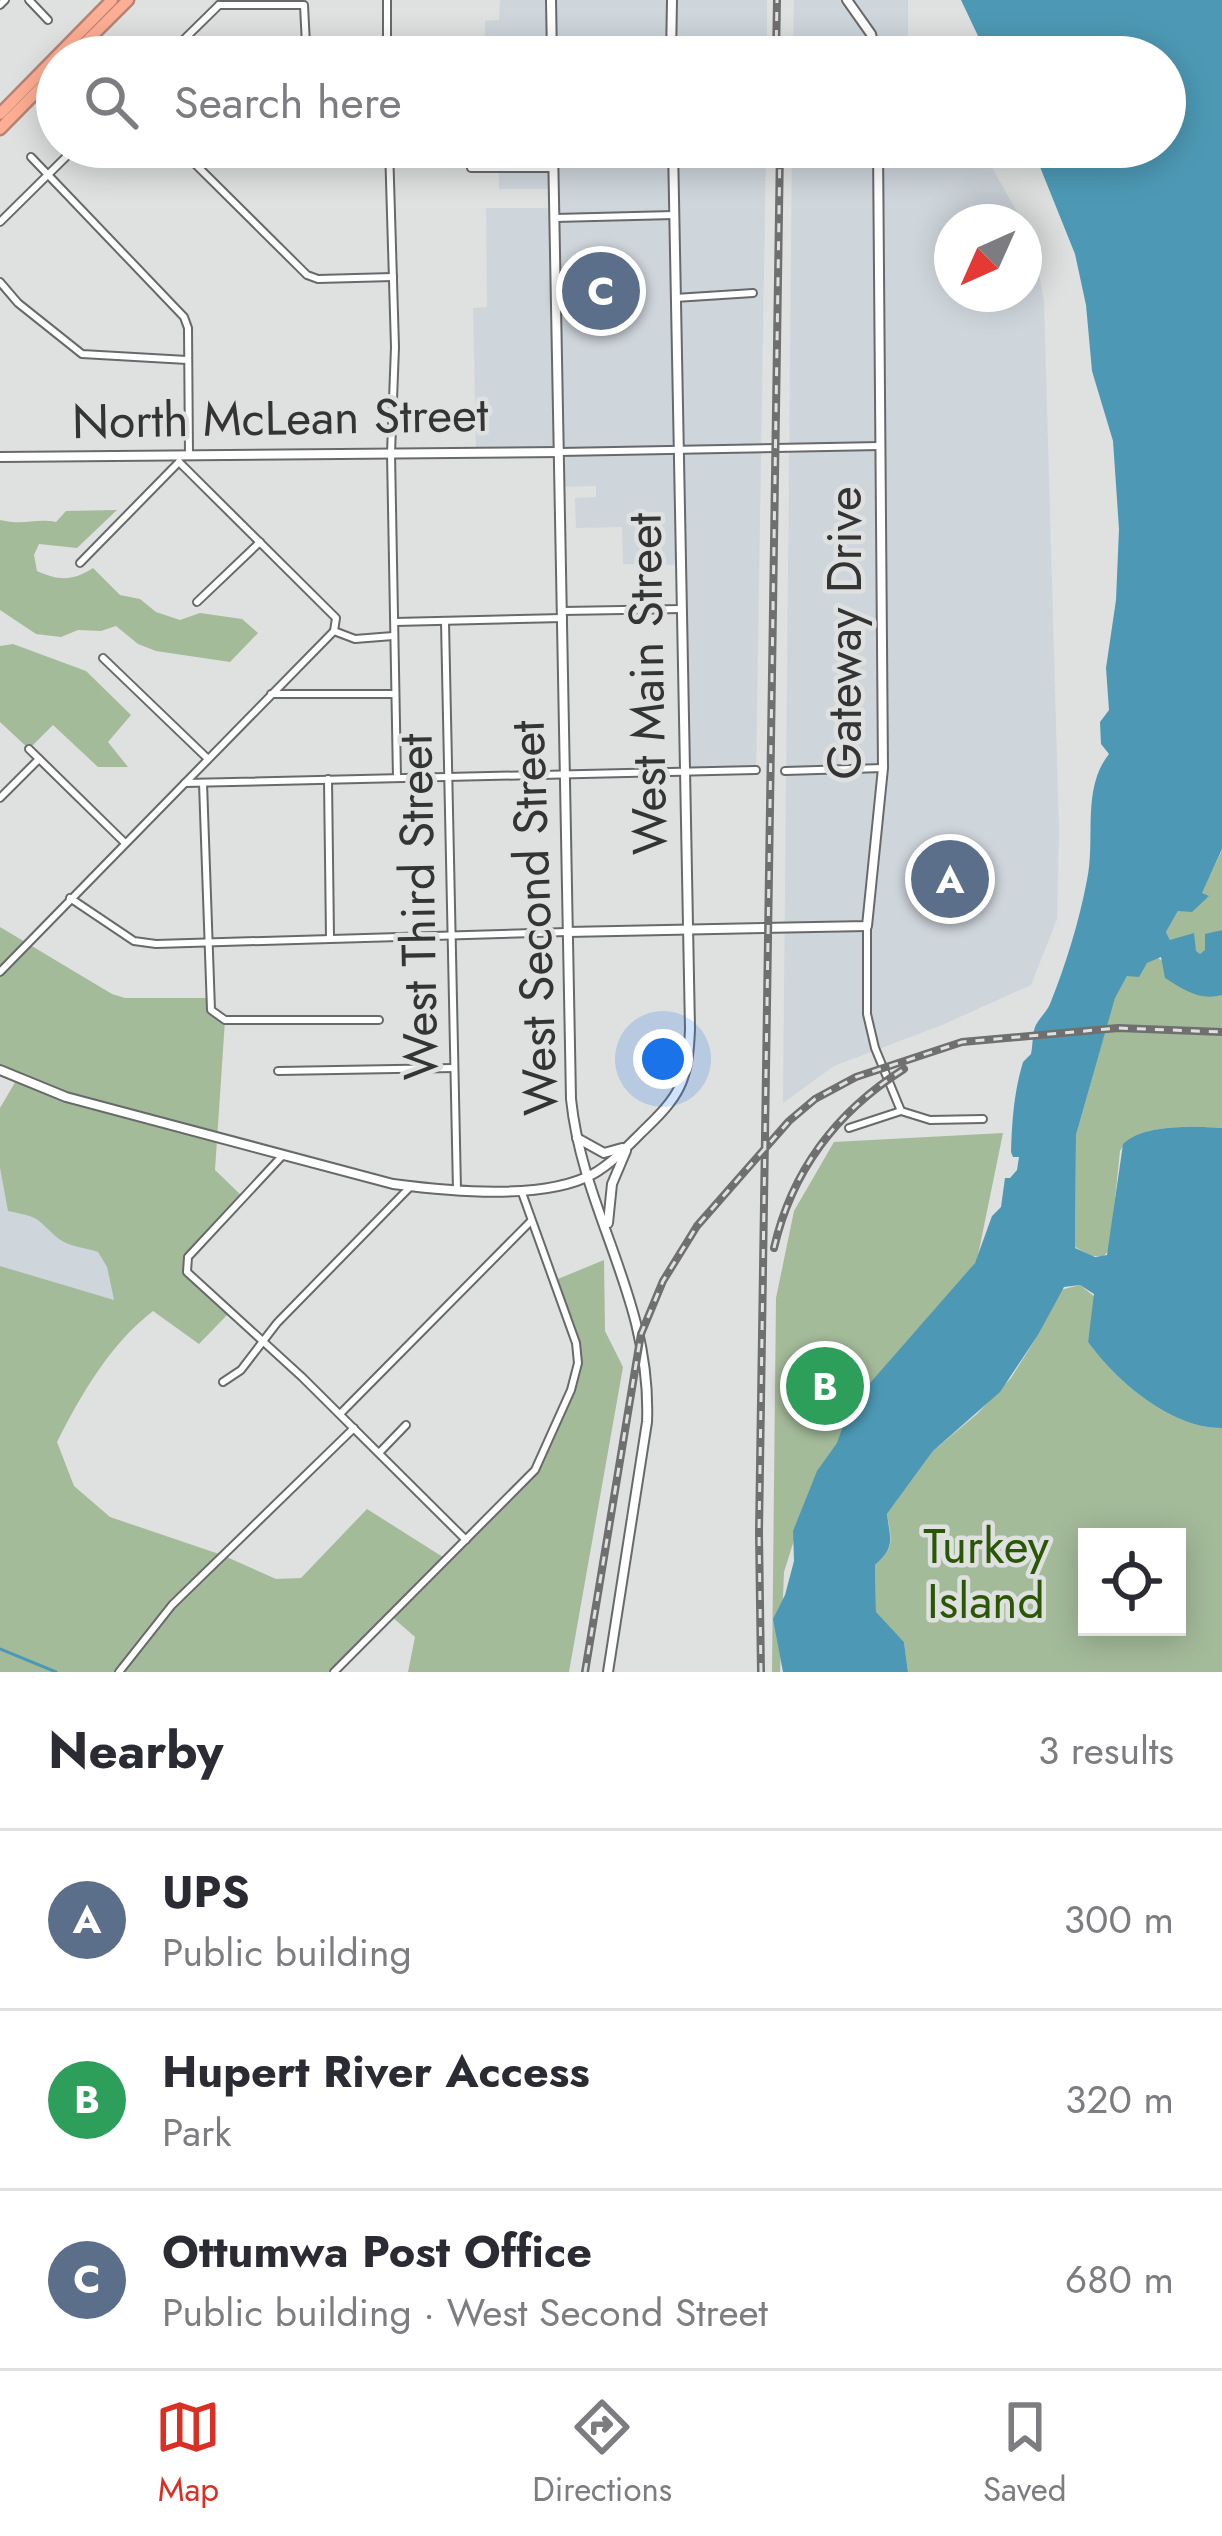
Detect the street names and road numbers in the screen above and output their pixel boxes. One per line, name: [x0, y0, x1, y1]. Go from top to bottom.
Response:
street label: North McLean Street: [71, 380, 489, 456]
street label: Gateway Drive: [810, 486, 879, 780]
street label: West Main Street: [610, 512, 684, 856]
street label: West Second Street: [493, 719, 575, 1117]
street label: West Third Street: [380, 733, 456, 1081]

